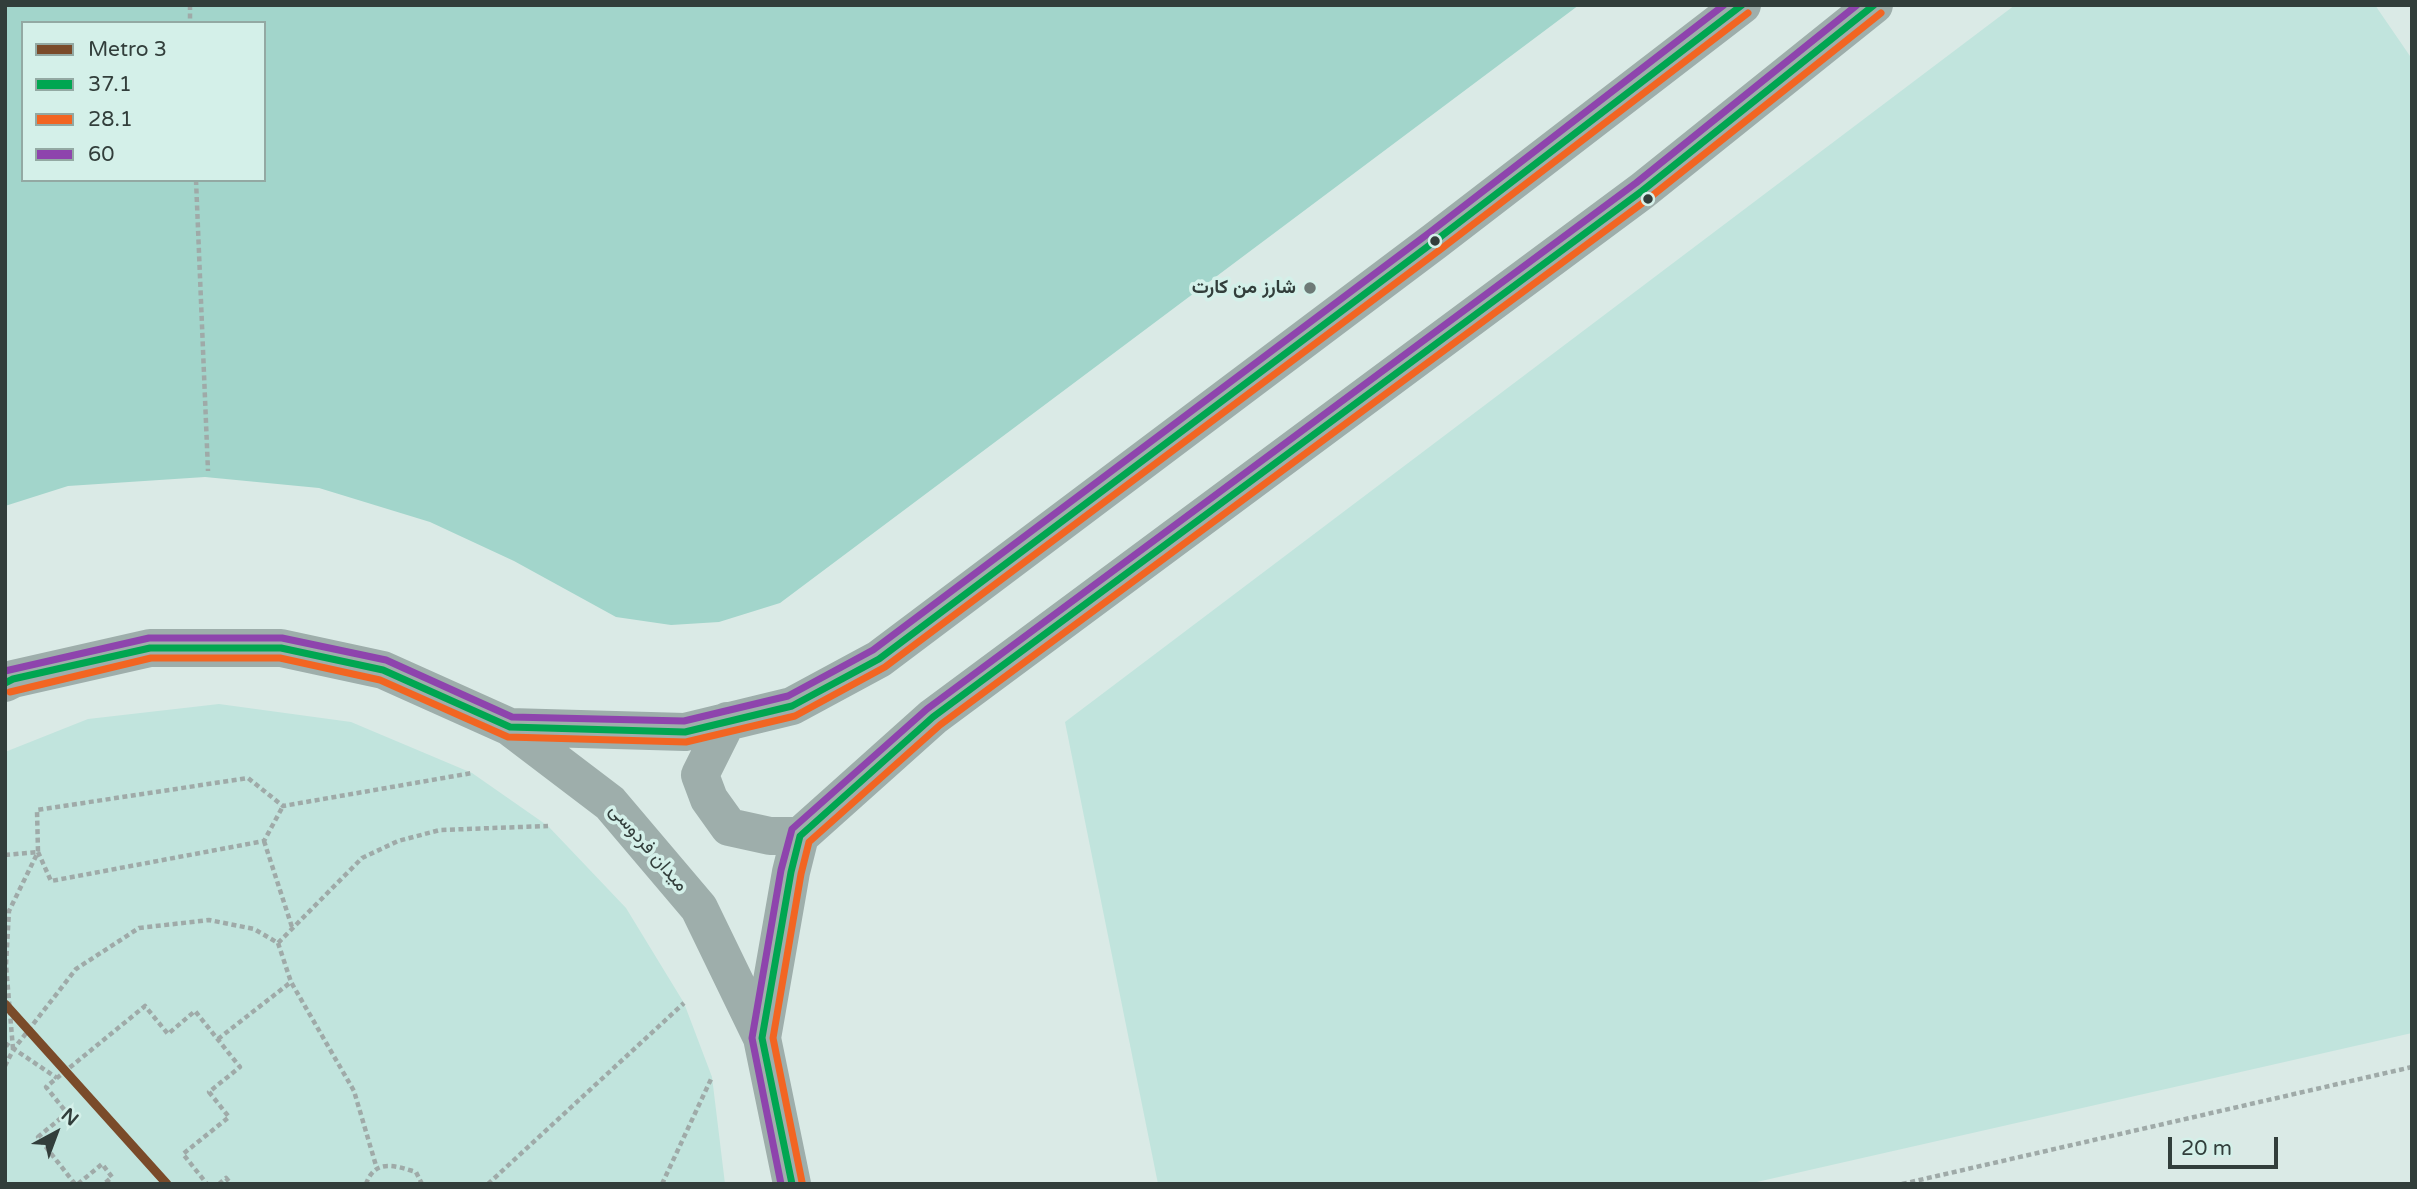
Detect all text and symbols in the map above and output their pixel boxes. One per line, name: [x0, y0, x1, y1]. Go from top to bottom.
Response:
legend: [21, 21, 266, 182]
text: Metro 3: [88, 37, 167, 62]
text: 37.1: [88, 72, 132, 97]
text: 28.1: [88, 107, 133, 132]
text: 60: [88, 142, 114, 167]
unlabelled marker: [1641, 192, 1655, 206]
unlabelled marker: [1428, 234, 1442, 248]
place label: شارز من کارت: [1192, 277, 1296, 299]
marker: شارز من کارت: [1302, 280, 1318, 296]
street label: میدان فردوسی: [604, 799, 692, 897]
north arrow: [21, 1098, 91, 1168]
text: N: [57, 1104, 83, 1130]
scale bar: [2172, 1122, 2282, 1166]
text: 20 m: [2181, 1136, 2232, 1161]

